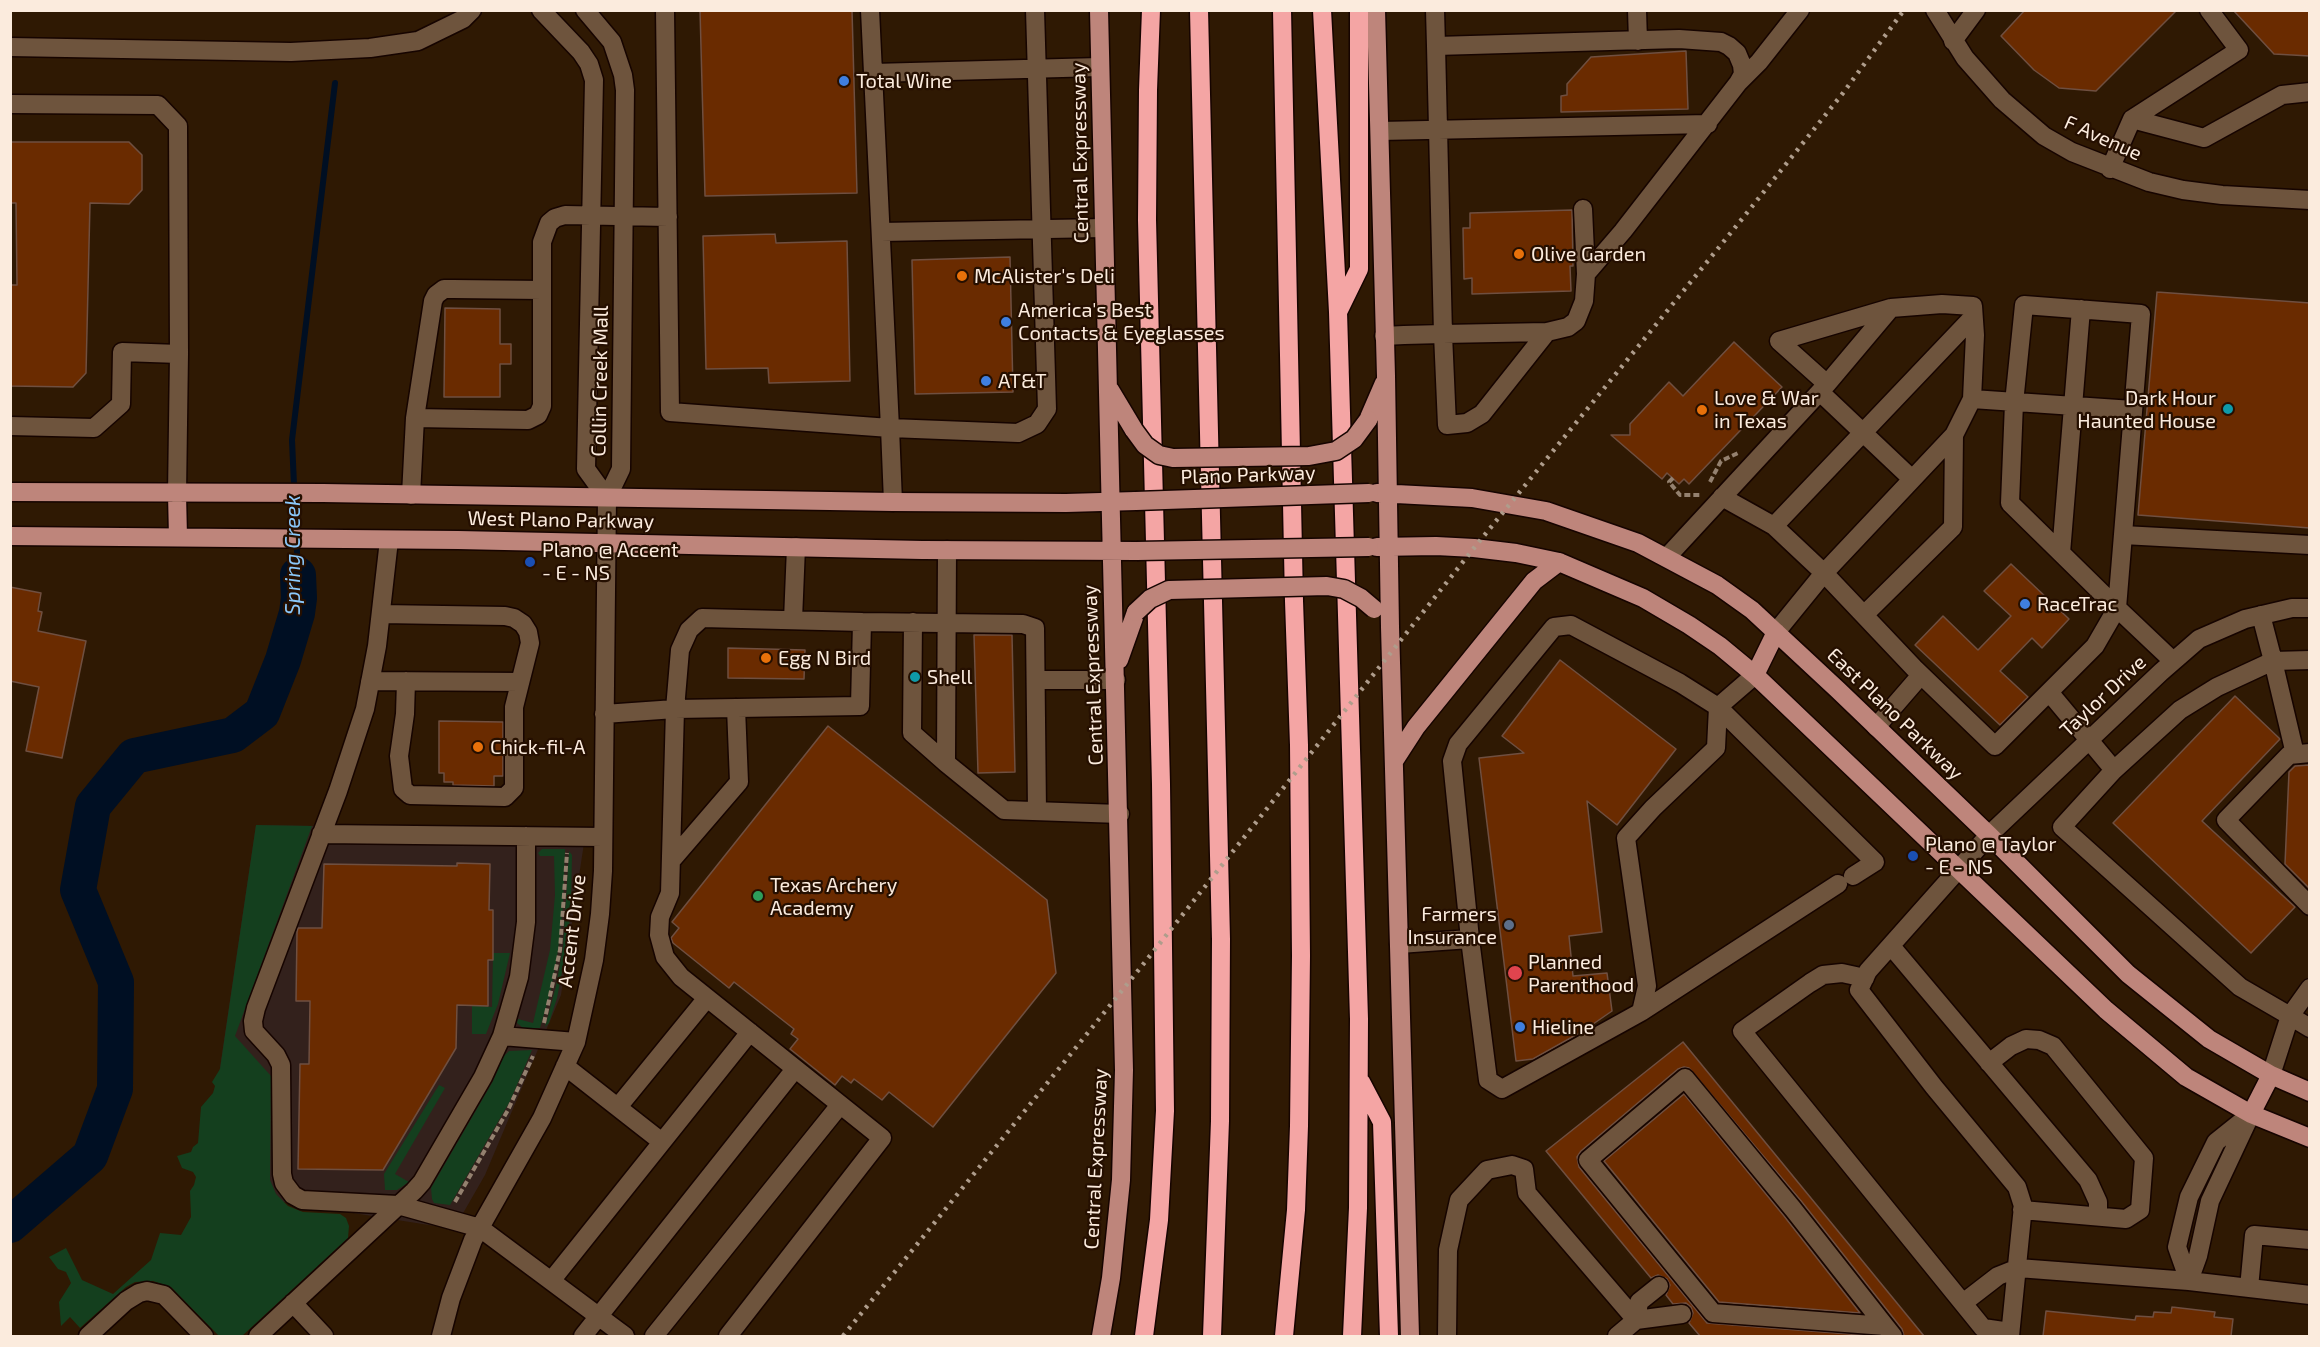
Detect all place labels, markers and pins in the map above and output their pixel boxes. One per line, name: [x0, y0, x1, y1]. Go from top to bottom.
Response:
place label: Total Wine: [856, 69, 952, 93]
marker: Total Wine: [837, 74, 851, 88]
place label: Olive Garden: [1531, 242, 1646, 266]
marker: Olive Garden: [1512, 247, 1526, 261]
place label: McAlister's Deli: [974, 264, 1115, 288]
marker: McAlister's Deli: [955, 269, 969, 283]
place label: America's Best Contacts & Eyeglasses: [1018, 298, 1225, 345]
marker: America's Best Contacts & Eyeglasses: [999, 315, 1013, 329]
place label: AT&T: [998, 369, 1047, 393]
marker: AT&T: [979, 374, 993, 388]
place label: Love & War in Texas: [1714, 386, 1819, 433]
place label: Dark Hour Haunted House: [2077, 386, 2216, 433]
marker: Dark Hour Haunted House: [2221, 402, 2235, 416]
marker: Love & War in Texas: [1695, 403, 1709, 417]
place label: Plano @ Accent - E - NS: [542, 538, 679, 585]
marker: Plano @ Accent - E - NS: [523, 555, 537, 569]
place label: RaceTrac: [2037, 592, 2117, 616]
marker: RaceTrac: [2018, 597, 2032, 611]
place label: Egg N Bird: [778, 646, 871, 670]
marker: Egg N Bird: [759, 651, 773, 665]
place label: Shell: [927, 665, 972, 689]
marker: Shell: [908, 670, 922, 684]
place label: Chick-fil-A: [490, 735, 585, 759]
marker: Chick-fil-A: [471, 740, 485, 754]
place label: Plano @ Taylor - E - NS: [1925, 832, 2057, 879]
marker: Plano @ Taylor - E - NS: [1906, 849, 1920, 863]
place label: Texas Archery Academy: [770, 873, 897, 920]
marker: Texas Archery Academy: [751, 889, 765, 903]
place label: Farmers Insurance: [1408, 902, 1497, 949]
marker: Farmers Insurance: [1502, 918, 1516, 932]
place label: Planned Parenthood: [1528, 950, 1634, 997]
marker: Planned Parenthood: [1506, 964, 1524, 982]
place label: Hieline: [1532, 1015, 1594, 1039]
marker: Hieline: [1513, 1020, 1527, 1034]

